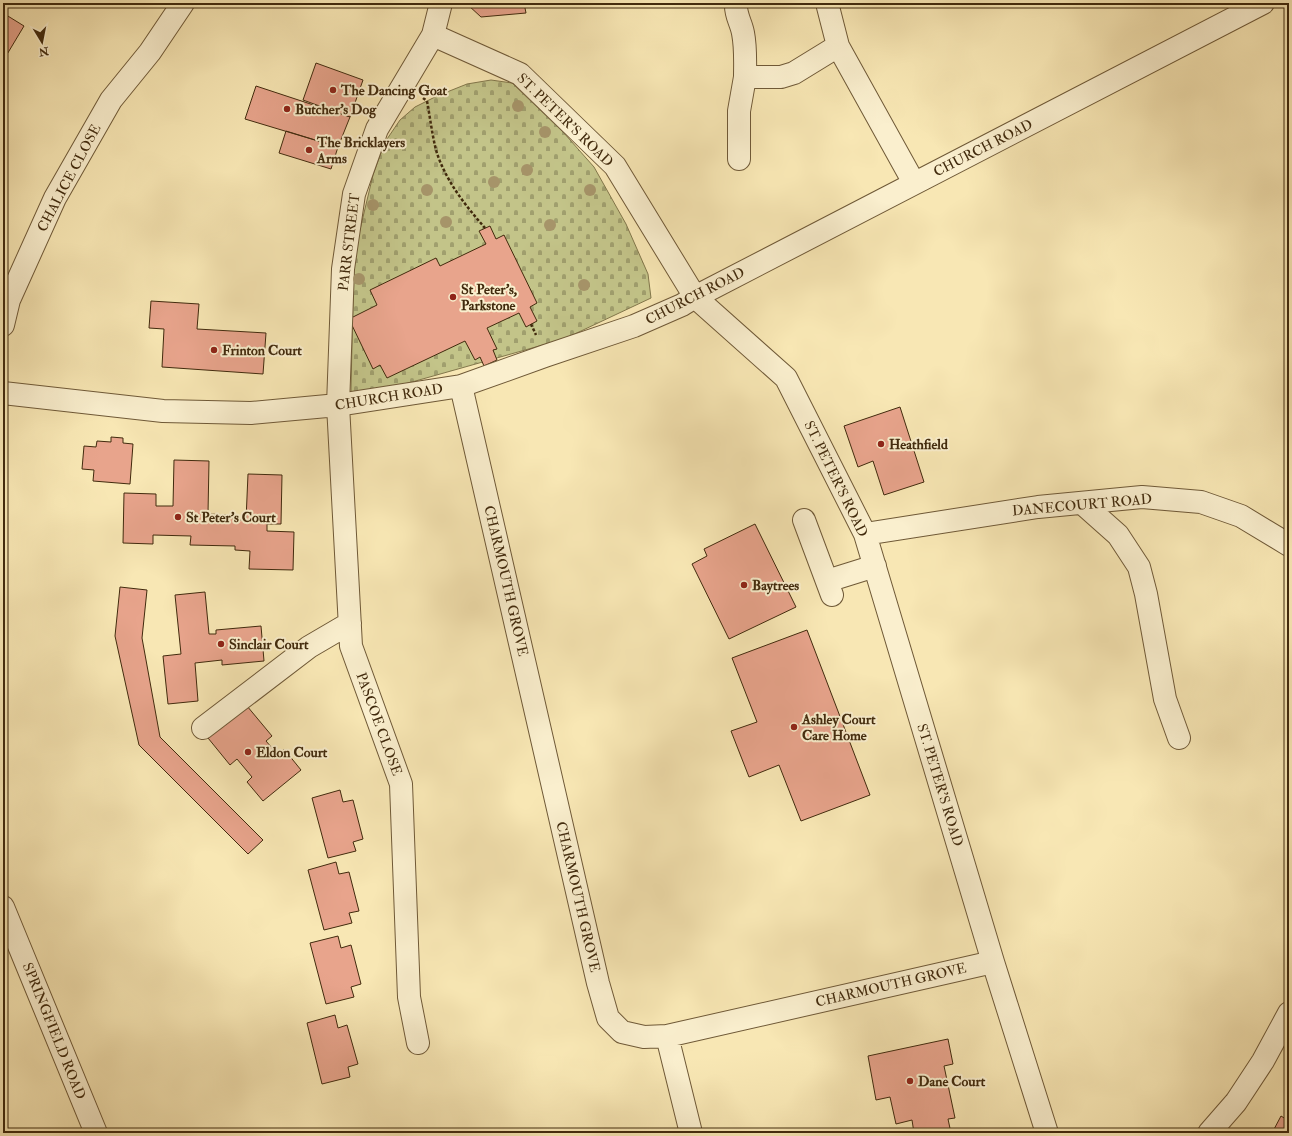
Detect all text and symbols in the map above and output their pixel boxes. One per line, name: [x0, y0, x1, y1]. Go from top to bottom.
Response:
north arrow: [22, 22, 62, 62]
text: N: [37, 44, 51, 59]
street label: ST. PETER'S ROAD: [513, 70, 617, 170]
place label: The Dancing Goat: [340, 82, 448, 100]
marker: The Dancing Goat: [328, 85, 338, 95]
place label: Butcher’s Dog: [295, 101, 377, 119]
marker: Butcher’s Dog: [282, 104, 292, 114]
street label: CHURCH ROAD: [931, 116, 1035, 180]
street label: CHALICE CLOSE: [33, 121, 105, 235]
place label: The Bricklayers Arms: [316, 134, 405, 167]
marker: The Bricklayers Arms: [304, 145, 314, 155]
street label: PARR STREET: [335, 192, 364, 292]
street label: CHURCH ROAD: [643, 264, 747, 328]
place label: St Peter’s, Parkstone: [461, 281, 518, 314]
marker: St Peter’s, Parkstone: [448, 292, 458, 302]
place label: Frinton Court: [222, 342, 302, 359]
marker: Frinton Court: [209, 345, 219, 355]
street label: CHURCH ROAD: [334, 380, 444, 414]
street label: ST. PETER'S ROAD: [800, 418, 872, 540]
place label: Heathfield: [889, 436, 948, 453]
marker: Heathfield: [876, 439, 886, 449]
street label: DANECOURT ROAD: [1011, 490, 1153, 520]
street label: CHARMOUTH GROVE: [480, 504, 532, 658]
place label: St Peter's Court: [186, 509, 276, 526]
marker: St Peter's Court: [173, 512, 183, 522]
place label: Baytrees: [752, 577, 799, 595]
marker: Baytrees: [739, 580, 749, 590]
place label: Sinclair Court: [229, 636, 309, 653]
marker: Sinclair Court: [216, 639, 226, 649]
street label: PASCOE CLOSE: [352, 670, 406, 778]
place label: Ashley Court Care Home: [801, 711, 876, 744]
marker: Ashley Court Care Home: [789, 722, 799, 732]
street label: ST. PETER'S ROAD: [913, 722, 967, 848]
place label: Eldon Court: [256, 744, 328, 761]
marker: Eldon Court: [243, 747, 253, 757]
street label: CHARMOUTH GROVE: [552, 820, 604, 974]
street label: CHARMOUTH GROVE: [814, 959, 968, 1011]
street label: SPRINGFIELD ROAD: [19, 960, 89, 1102]
place label: Dane Court: [918, 1073, 986, 1090]
marker: Dane Court: [905, 1076, 915, 1086]

